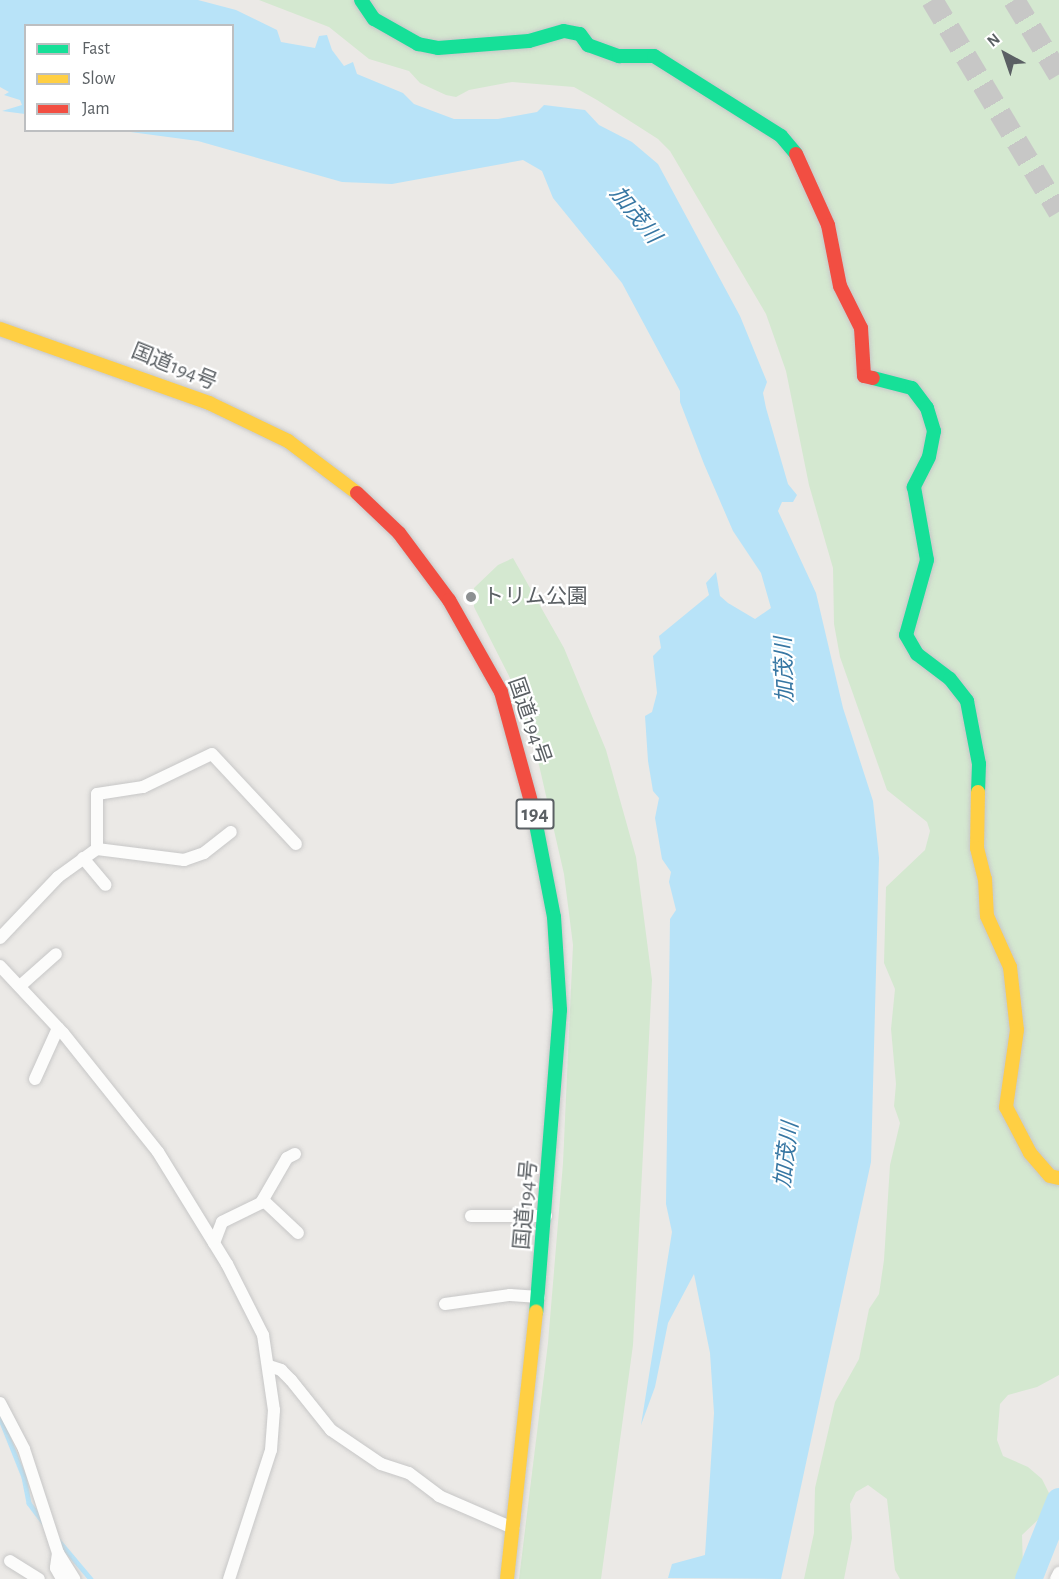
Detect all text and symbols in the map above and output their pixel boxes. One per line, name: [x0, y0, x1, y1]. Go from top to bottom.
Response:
legend: [24, 24, 234, 132]
north arrow: [975, 24, 1035, 84]
text: N: [984, 31, 1003, 50]
text: Fast: [82, 40, 110, 58]
text: Slow: [82, 70, 115, 88]
text: Jam: [82, 100, 110, 118]
water label: 加茂川: [604, 181, 666, 249]
street label: 国道194号: [127, 338, 221, 396]
place label: トリム公園: [483, 584, 588, 610]
marker: トリム公園: [464, 590, 478, 604]
water label: 加茂川: [771, 637, 799, 703]
street label: 国道194号: [502, 674, 556, 768]
road number: 194: [516, 797, 554, 831]
water label: 加茂川: [770, 1121, 804, 1189]
street label: 国道194号: [510, 1159, 542, 1251]

